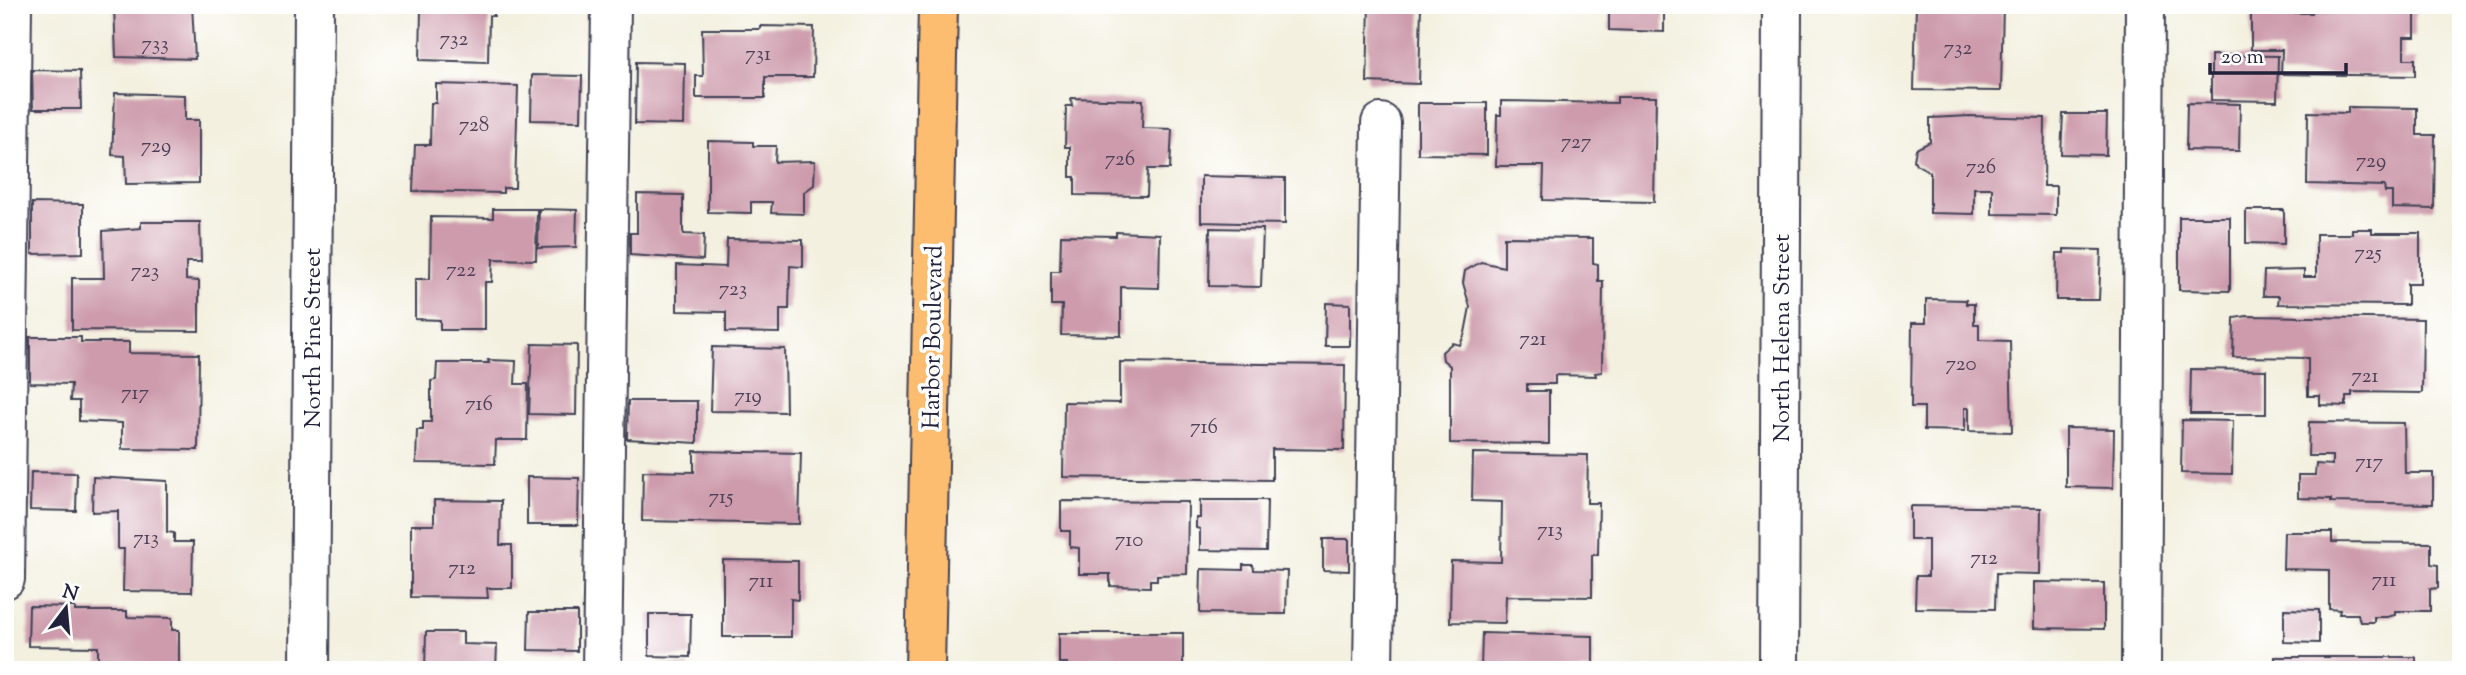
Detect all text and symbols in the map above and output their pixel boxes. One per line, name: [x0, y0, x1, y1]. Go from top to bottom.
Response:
house number: 732: [440, 25, 469, 55]
house number: 733: [141, 30, 169, 60]
scale bar: [2210, 32, 2347, 76]
house number: 732: [1944, 34, 1973, 64]
house number: 731: [745, 40, 771, 70]
text: 20 m: [2221, 43, 2264, 73]
house number: 728: [459, 111, 489, 141]
house number: 727: [1561, 128, 1592, 158]
house number: 729: [141, 132, 171, 162]
house number: 726: [1105, 145, 1135, 175]
house number: 729: [2356, 147, 2386, 177]
house number: 726: [1966, 153, 1996, 183]
street label: North Helena Street: [1766, 234, 1800, 442]
house number: 725: [2354, 239, 2382, 269]
street label: Harbor Boulevard: [915, 244, 953, 429]
street label: North Pine Street: [297, 248, 331, 428]
house number: 722: [446, 256, 476, 286]
house number: 723: [131, 257, 159, 287]
house number: 723: [719, 275, 747, 305]
house number: 721: [1519, 325, 1547, 355]
house number: 720: [1945, 350, 1977, 380]
house number: 721: [2351, 362, 2379, 392]
house number: 717: [121, 379, 150, 409]
house number: 719: [734, 382, 762, 412]
house number: 716: [465, 390, 493, 420]
house number: 716: [1190, 413, 1218, 443]
house number: 717: [2355, 448, 2384, 478]
house number: 715: [709, 483, 733, 513]
house number: 713: [1537, 516, 1563, 546]
house number: 713: [133, 524, 159, 554]
house number: 710: [1115, 526, 1143, 556]
house number: 712: [1970, 544, 1998, 574]
house number: 712: [448, 554, 476, 584]
house number: 711: [2372, 566, 2396, 596]
house number: 711: [749, 567, 773, 597]
north arrow: [32, 574, 102, 644]
text: N: [59, 579, 81, 609]

